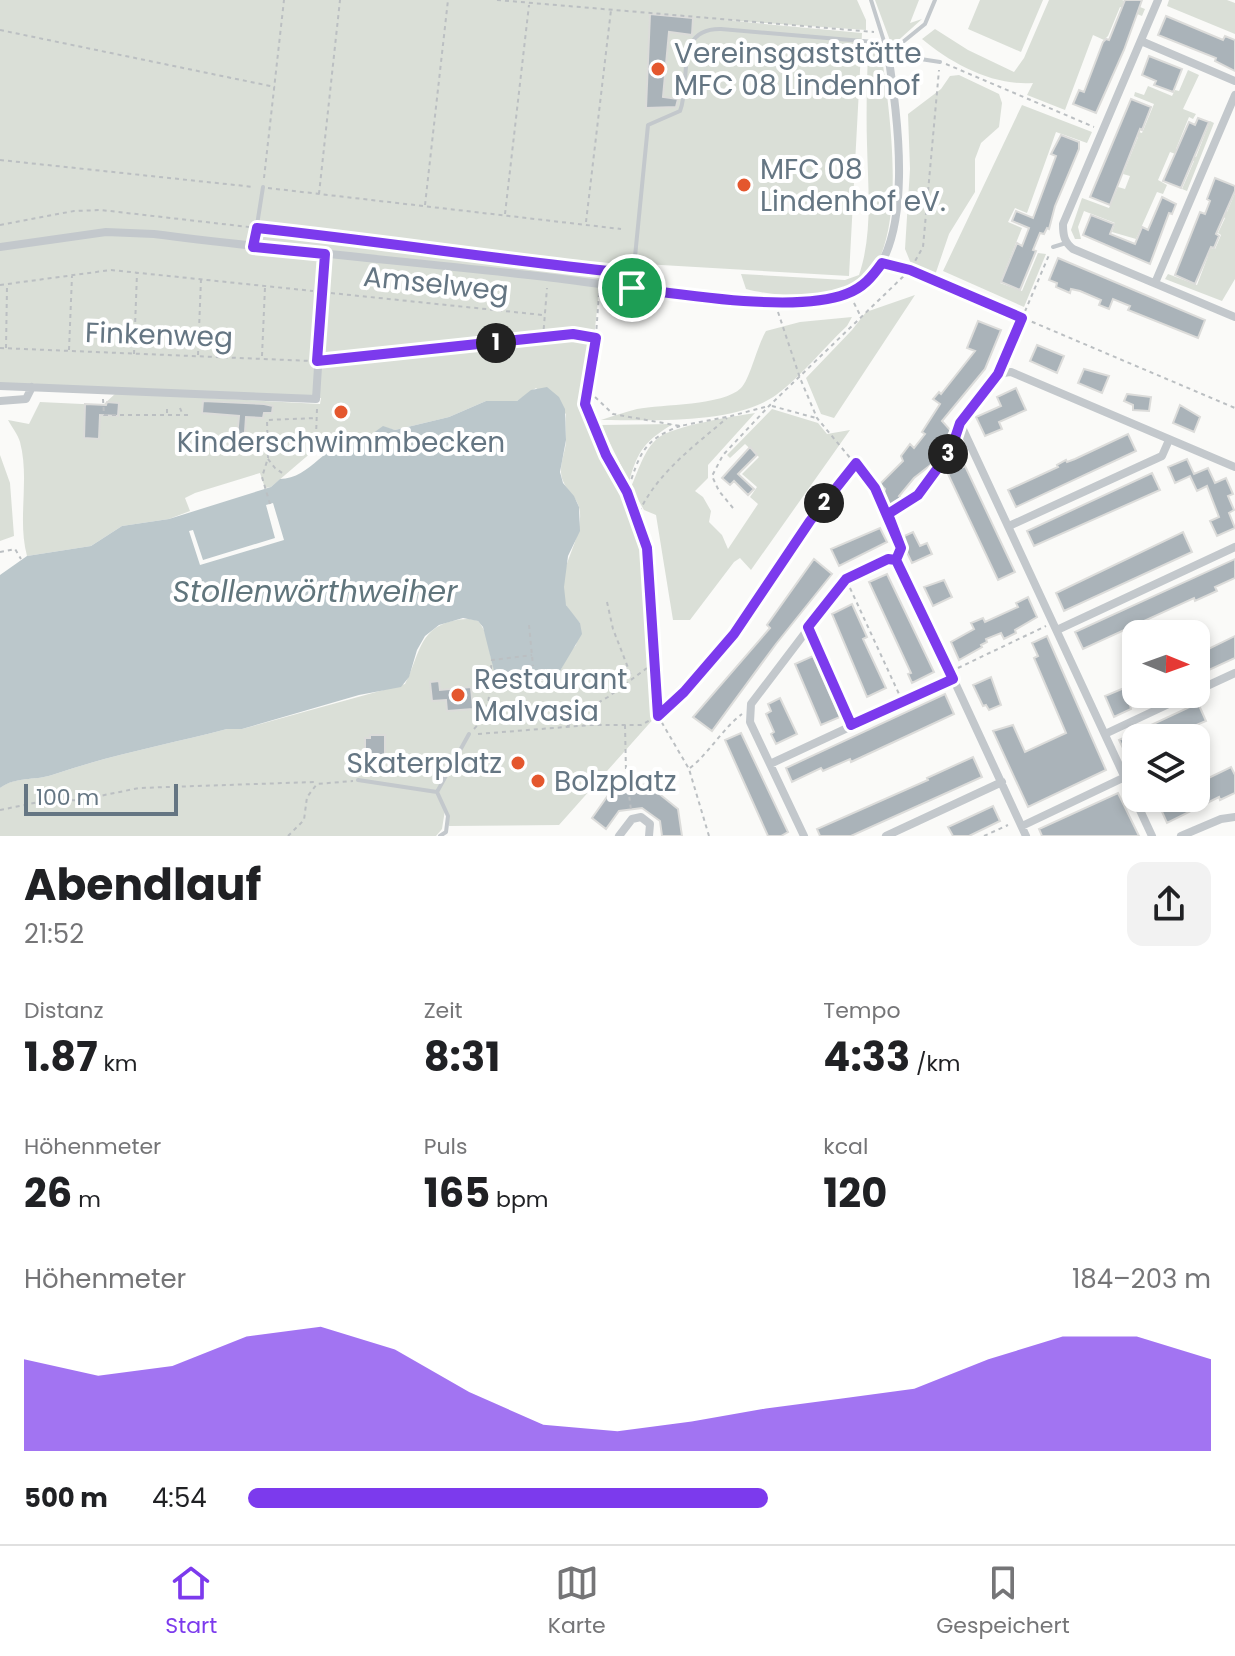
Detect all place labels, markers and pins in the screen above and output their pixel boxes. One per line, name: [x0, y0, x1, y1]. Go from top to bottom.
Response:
place label: Vereinsgaststätte MFC 08 Lindenhof: [674, 34, 922, 105]
marker: Vereinsgaststätte MFC 08 Lindenhof: [649, 60, 667, 78]
place label: MFC 08 Lindenhof eV.: [760, 150, 946, 221]
marker: MFC 08 Lindenhof eV.: [735, 176, 753, 194]
pin: [598, 254, 666, 322]
pin: 1: [476, 323, 516, 363]
marker: Kinderschwimmbecken: [332, 403, 350, 421]
place label: Kinderschwimmbecken: [177, 423, 505, 462]
pin: 3: [928, 434, 968, 474]
pin: 2: [804, 483, 844, 523]
place label: Restaurant Malvasia: [474, 660, 628, 731]
marker: Restaurant Malvasia: [449, 686, 467, 704]
place label: Skaterplatz: [347, 744, 502, 783]
marker: Skaterplatz: [509, 754, 527, 772]
place label: Bolzplatz: [554, 762, 676, 801]
marker: Bolzplatz: [529, 772, 547, 790]

